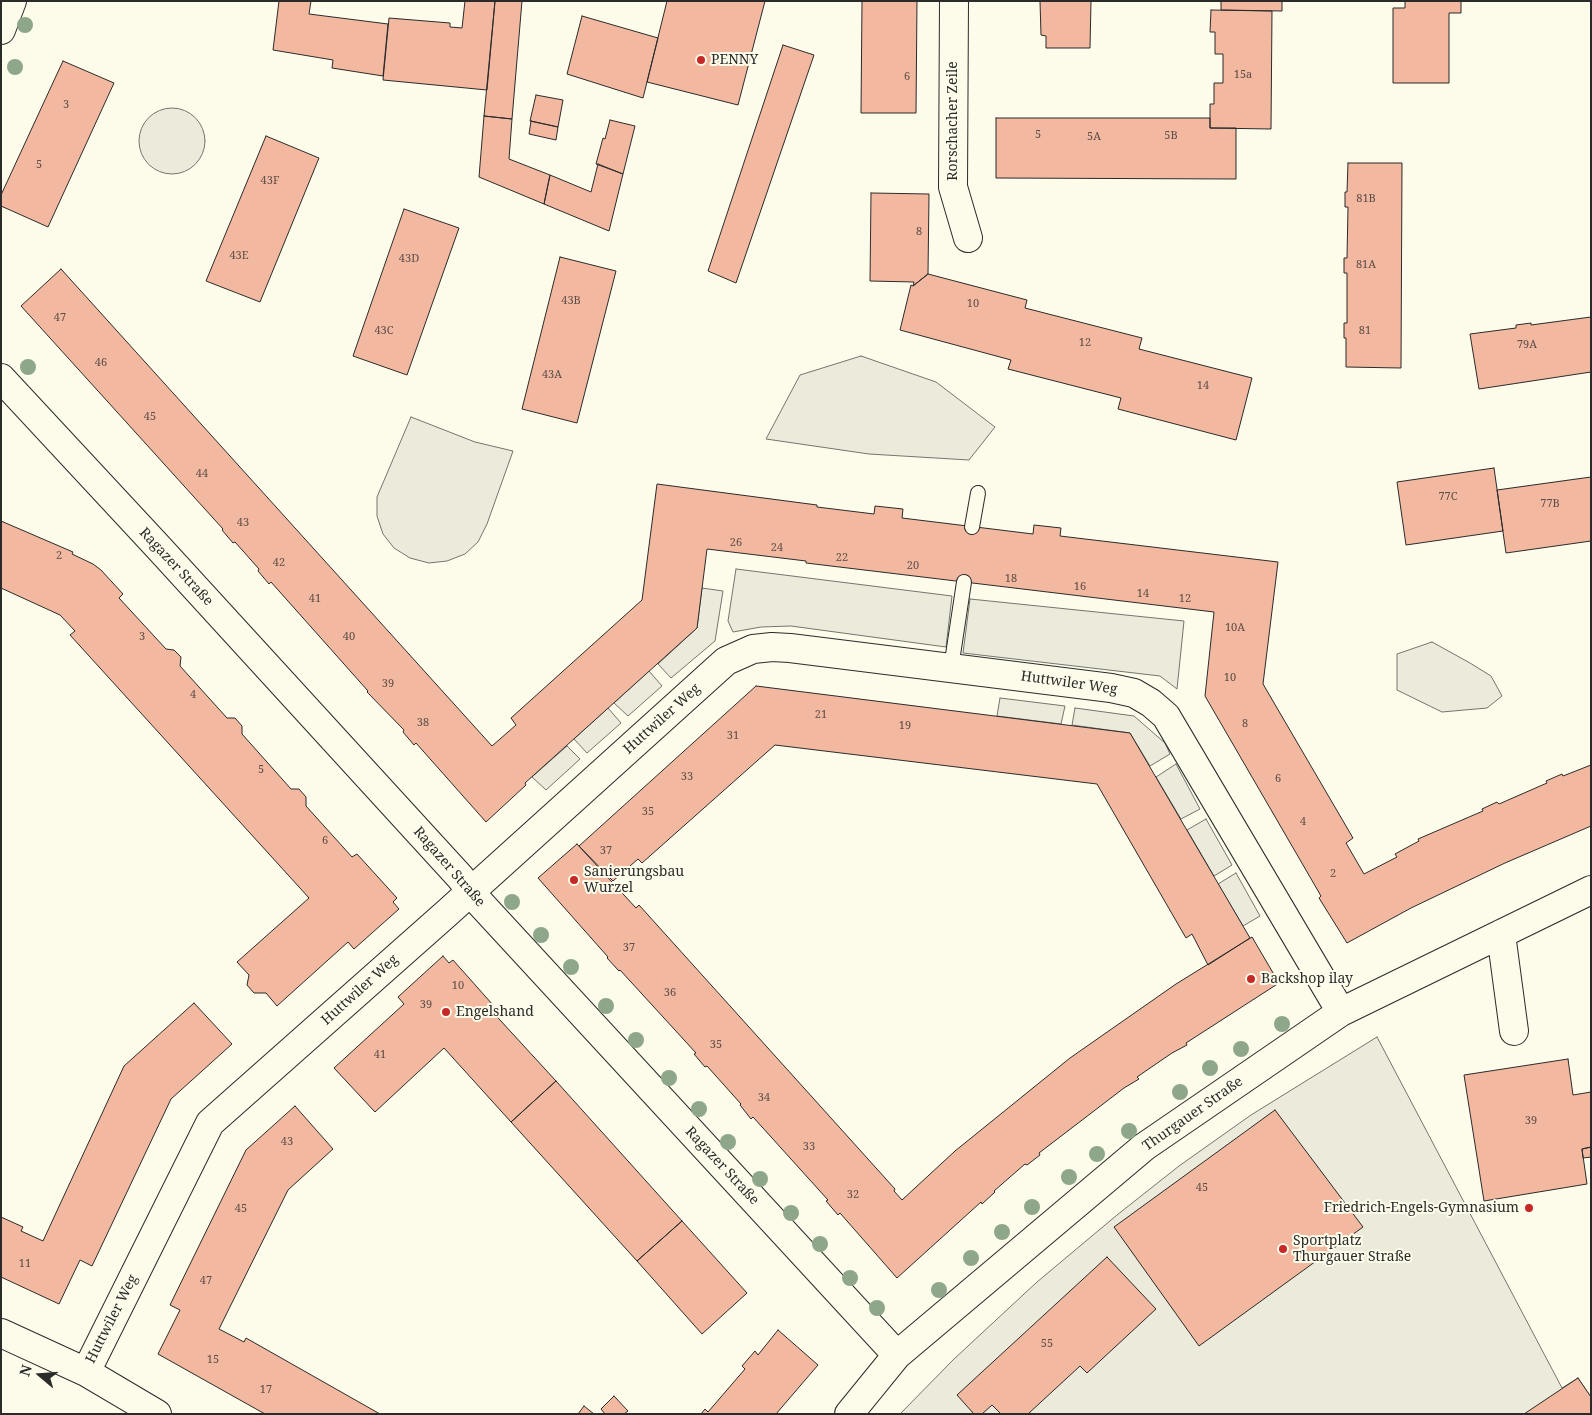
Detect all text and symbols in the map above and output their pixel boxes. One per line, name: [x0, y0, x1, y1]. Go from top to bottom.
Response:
place label: PENNY: [711, 52, 758, 68]
marker: PENNY: [695, 54, 707, 66]
street label: Rorschacher Zeile: [945, 61, 961, 181]
house number: 15a: [1234, 68, 1252, 82]
house number: 6: [904, 70, 910, 84]
house number: 3: [63, 98, 69, 112]
house number: 5: [1035, 128, 1041, 142]
house number: 5B: [1164, 129, 1178, 143]
house number: 5A: [1087, 130, 1101, 144]
house number: 5: [36, 158, 42, 172]
house number: 43F: [261, 174, 279, 188]
house number: 81B: [1356, 192, 1376, 206]
house number: 8: [916, 225, 922, 239]
house number: 43E: [229, 249, 249, 263]
house number: 43D: [399, 252, 419, 266]
house number: 81A: [1356, 258, 1376, 272]
house number: 43B: [561, 294, 581, 308]
house number: 10: [967, 297, 979, 311]
house number: 47: [54, 311, 66, 325]
house number: 43C: [374, 324, 394, 338]
house number: 81: [1359, 324, 1371, 338]
house number: 12: [1079, 336, 1091, 350]
house number: 79A: [1517, 338, 1537, 352]
house number: 46: [95, 356, 107, 370]
house number: 43A: [542, 368, 562, 382]
house number: 14: [1197, 379, 1209, 393]
house number: 45: [144, 410, 156, 424]
house number: 44: [196, 467, 208, 481]
house number: 77C: [1438, 490, 1458, 504]
house number: 77B: [1540, 497, 1560, 511]
house number: 43: [237, 516, 249, 530]
street label: Ragazer Straße: [136, 524, 216, 610]
house number: 26: [730, 536, 742, 550]
house number: 24: [771, 541, 783, 555]
house number: 2: [56, 549, 62, 563]
house number: 22: [836, 551, 848, 565]
house number: 42: [273, 556, 285, 570]
house number: 20: [907, 559, 919, 573]
house number: 18: [1005, 572, 1017, 586]
house number: 16: [1074, 580, 1086, 594]
house number: 14: [1137, 587, 1149, 601]
house number: 41: [309, 592, 321, 606]
house number: 12: [1179, 592, 1191, 606]
house number: 10A: [1225, 621, 1245, 635]
house number: 3: [139, 630, 145, 644]
house number: 40: [343, 630, 355, 644]
street label: Huttwiler Weg: [1020, 668, 1118, 698]
house number: 10: [1224, 671, 1236, 685]
house number: 39: [382, 677, 394, 691]
street label: Huttwiler Weg: [620, 680, 704, 758]
house number: 4: [190, 688, 196, 702]
house number: 21: [815, 708, 827, 722]
house number: 38: [417, 716, 429, 730]
house number: 8: [1242, 717, 1248, 731]
house number: 19: [899, 719, 911, 733]
house number: 31: [727, 729, 739, 743]
house number: 5: [258, 763, 264, 777]
house number: 33: [681, 770, 693, 784]
house number: 6: [1275, 772, 1281, 786]
house number: 35: [642, 805, 654, 819]
house number: 4: [1300, 815, 1306, 829]
street label: Ragazer Straße: [410, 824, 488, 910]
house number: 6: [322, 834, 328, 848]
house number: 37: [600, 844, 612, 858]
place label: Sanierungsbau Wurzel: [584, 864, 684, 896]
house number: 2: [1330, 867, 1336, 881]
marker: Sanierungsbau Wurzel: [568, 874, 580, 886]
house number: 37: [623, 941, 635, 955]
street label: Huttwiler Weg: [318, 951, 402, 1029]
place label: Backshop ilay: [1261, 971, 1353, 987]
marker: Backshop ilay: [1245, 973, 1257, 985]
house number: 10: [452, 979, 464, 993]
house number: 36: [664, 986, 676, 1000]
house number: 39: [420, 998, 432, 1012]
place label: Engelshand: [456, 1004, 534, 1020]
marker: Engelshand: [440, 1006, 452, 1018]
house number: 35: [710, 1038, 722, 1052]
house number: 41: [374, 1048, 386, 1062]
street label: Thurgauer Straße: [1140, 1073, 1246, 1155]
house number: 34: [758, 1091, 770, 1105]
house number: 39: [1525, 1114, 1537, 1128]
street label: Ragazer Straße: [682, 1123, 762, 1209]
house number: 43: [281, 1135, 293, 1149]
house number: 33: [803, 1140, 815, 1154]
house number: 45: [1196, 1181, 1208, 1195]
house number: 32: [847, 1188, 859, 1202]
place label: Friedrich-Engels-Gymnasium: [1324, 1200, 1519, 1216]
house number: 45: [235, 1202, 247, 1216]
marker: Friedrich-Engels-Gymnasium: [1523, 1202, 1535, 1214]
place label: Sportplatz Thurgauer Straße: [1293, 1233, 1411, 1266]
marker: Sportplatz Thurgauer Straße: [1277, 1243, 1289, 1255]
house number: 11: [19, 1257, 31, 1271]
street label: Huttwiler Weg: [82, 1272, 142, 1366]
house number: 47: [200, 1274, 212, 1288]
house number: 55: [1041, 1337, 1053, 1351]
north arrow: [15, 1350, 65, 1400]
house number: 15: [207, 1353, 219, 1367]
text: N: [15, 1362, 36, 1378]
house number: 17: [260, 1383, 272, 1397]

